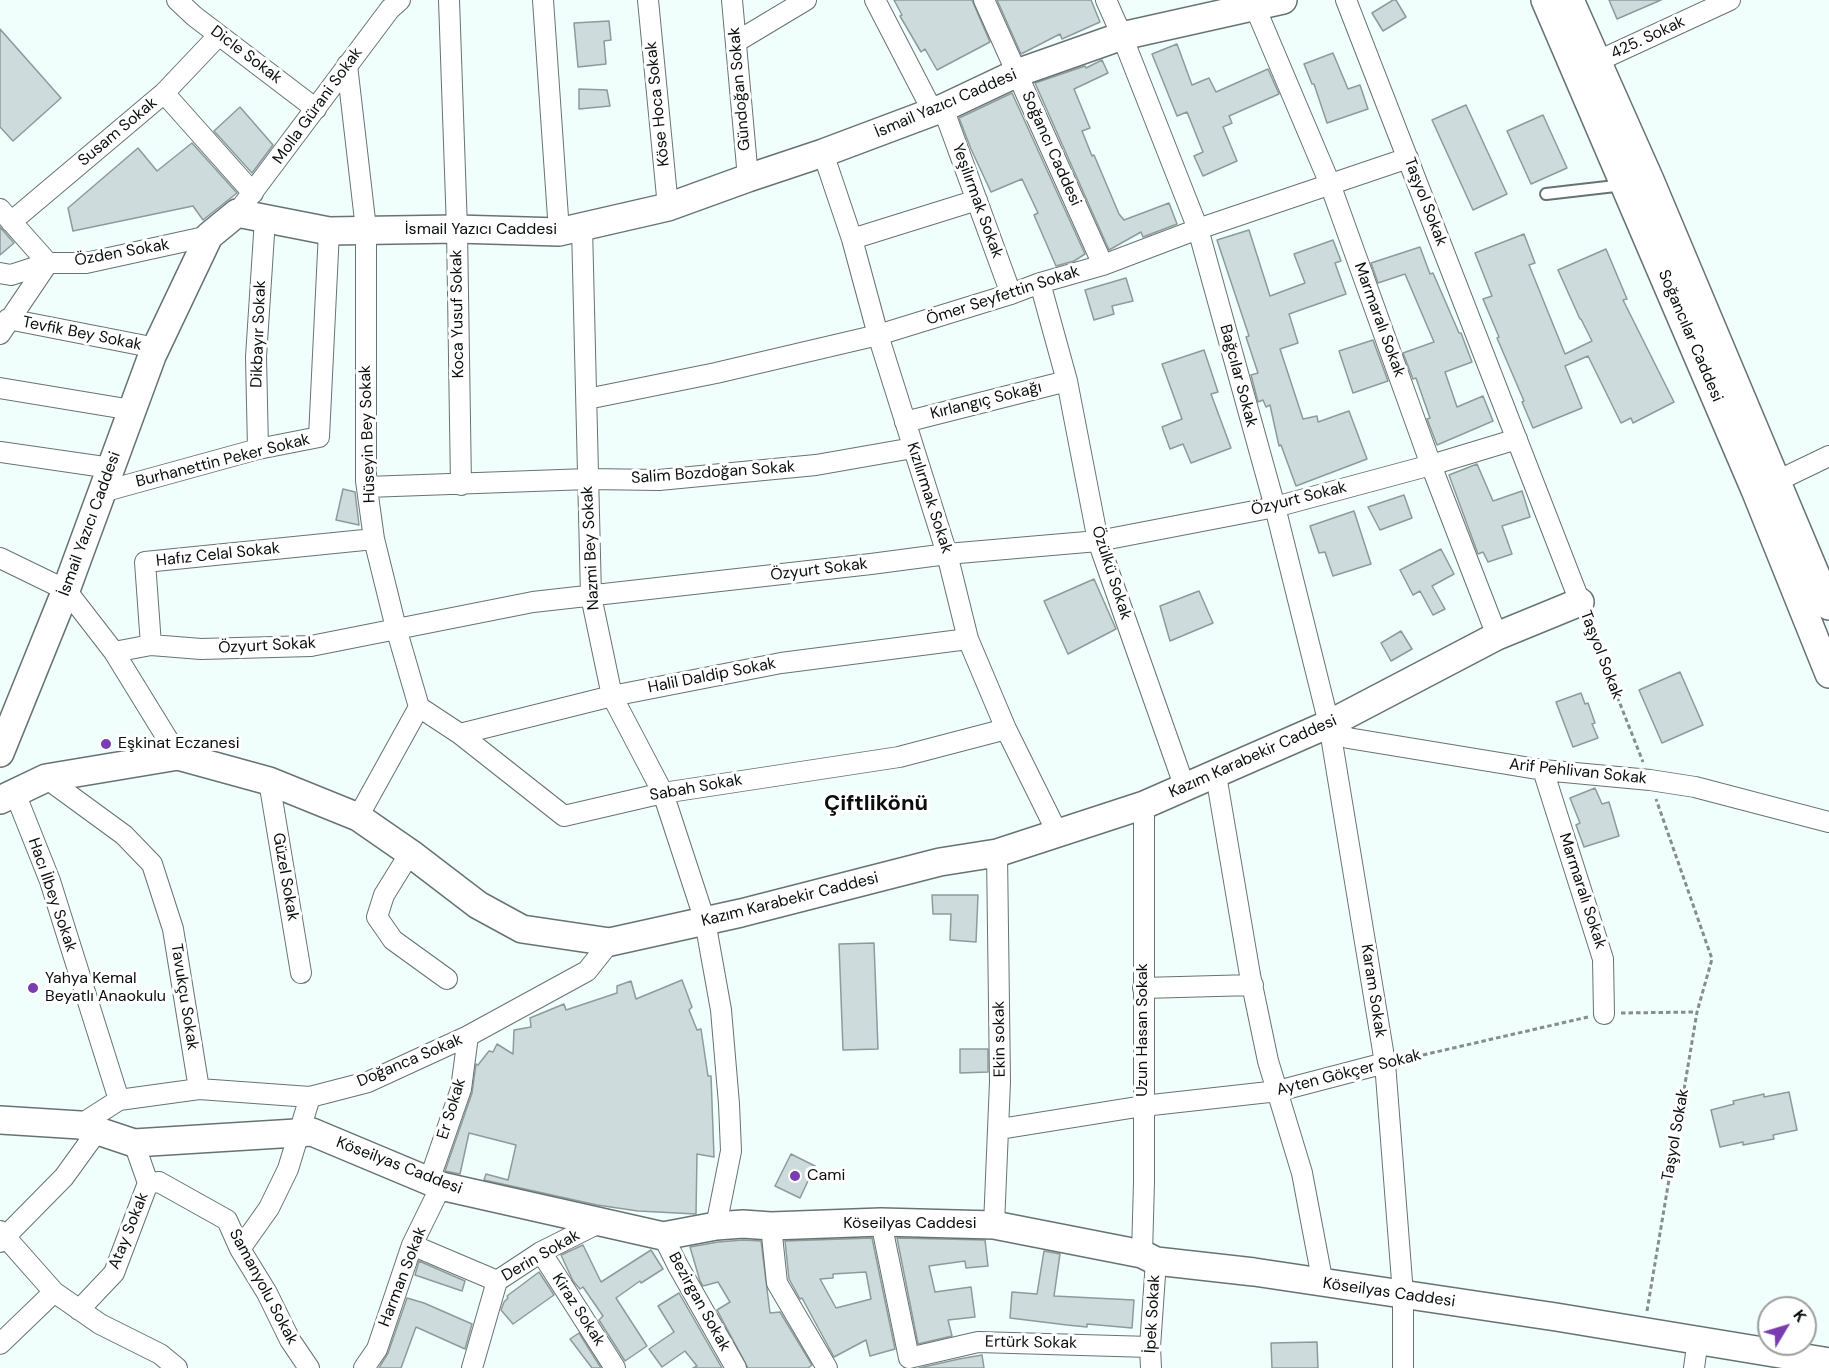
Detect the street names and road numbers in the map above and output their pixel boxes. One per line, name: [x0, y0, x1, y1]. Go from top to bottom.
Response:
street label: 425. Sokak: [1608, 12, 1688, 64]
street label: Dicle Sokak: [207, 22, 285, 88]
street label: Gündoğan Sokak: [725, 26, 755, 152]
street label: Köse Hoca Sokak: [642, 40, 674, 168]
street label: Molla Gürani Sokak: [269, 44, 367, 168]
street label: İsmail Yazıcı Caddesi: [872, 65, 1020, 143]
street label: Soğancı Caddesi: [1017, 89, 1085, 209]
street label: Susam Sokak: [75, 93, 161, 171]
street label: Yeşilırmak Sokak: [947, 141, 1007, 261]
street label: Taşyol Sokak: [1399, 155, 1451, 249]
street label: İsmail Yazıcı Caddesi: [405, 220, 557, 240]
street label: Özden Sokak: [73, 235, 171, 271]
street label: Koca Yusuf Sokak: [447, 249, 469, 379]
street label: Marmaralı Sokak: [1349, 260, 1409, 380]
street label: Ömer Seyfettin Sokak: [924, 262, 1082, 330]
street label: Soğancılar Caddesi: [1653, 267, 1727, 405]
street label: Dikbayır Sokak: [248, 280, 270, 388]
street label: Tevfik Bey Sokak: [21, 313, 143, 355]
street label: Bağcılar Sokak: [1215, 322, 1261, 430]
street label: Hüseyin Bey Sokak: [356, 365, 380, 503]
street label: Kırlangıç Sokağı: [928, 378, 1044, 424]
street label: Burhanettin Peker Sokak: [134, 430, 312, 492]
street label: Kızılırmak Sokak: [902, 440, 956, 556]
street label: İsmail Yazıcı Caddesi: [55, 449, 125, 599]
street label: Salim Bozdoğan Sokak: [630, 458, 796, 488]
street label: Özyurt Sokak: [1249, 478, 1349, 520]
street label: Nazmi Bey Sokak: [578, 485, 604, 611]
street label: Özülkü Sokak: [1087, 524, 1135, 622]
street label: Hafız Celal Sokak: [155, 539, 281, 571]
street label: Özyurt Sokak: [769, 555, 869, 585]
street label: Taşyol Sokak: [1575, 608, 1627, 702]
street label: Özyurt Sokak: [218, 634, 316, 658]
street label: Halil Daldip Sokak: [646, 654, 778, 698]
street label: Kazım Karabekir Caddesi: [1166, 711, 1340, 803]
street label: Arif Pehlivan Sokak: [1508, 755, 1648, 789]
street label: Sabah Sokak: [648, 770, 744, 806]
street label: Güzel Sokak: [268, 831, 302, 923]
street label: Marmaralı Sokak: [1554, 831, 1610, 951]
street label: Hacı İlbey Sokak: [23, 835, 81, 955]
street label: Kazım Karabekir Caddesi: [699, 869, 881, 931]
street label: Tavukçu Sokak: [166, 942, 202, 1052]
street label: Karam Sokak: [1356, 943, 1390, 1039]
street label: Uzun Hasan Sokak: [1133, 963, 1153, 1097]
street label: Ekin sokak: [990, 1001, 1010, 1077]
street label: Doğanca Sokak: [354, 1030, 466, 1092]
street label: Ayten Gökçer Sokak: [1275, 1046, 1423, 1100]
street label: Er Sokak: [434, 1076, 470, 1142]
street label: Taşyol Sokak: [1658, 1087, 1694, 1183]
street label: Köseilyas Caddesi: [333, 1133, 465, 1199]
street label: Atay Sokak: [105, 1190, 153, 1272]
street label: Köseilyas Caddesi: [843, 1214, 977, 1234]
street label: Harman Sokak: [375, 1224, 431, 1330]
street label: Samanyolu Sokak: [224, 1226, 302, 1348]
street label: Derin Sokak: [499, 1226, 583, 1286]
street label: Bezirgan Sokak: [664, 1249, 734, 1355]
street label: Kiraz Sokak: [547, 1270, 609, 1350]
street label: İpek Sokak: [1141, 1274, 1165, 1354]
street label: Köseilyas Caddesi: [1322, 1274, 1456, 1312]
street label: Ertürk Sokak: [985, 1333, 1077, 1353]

